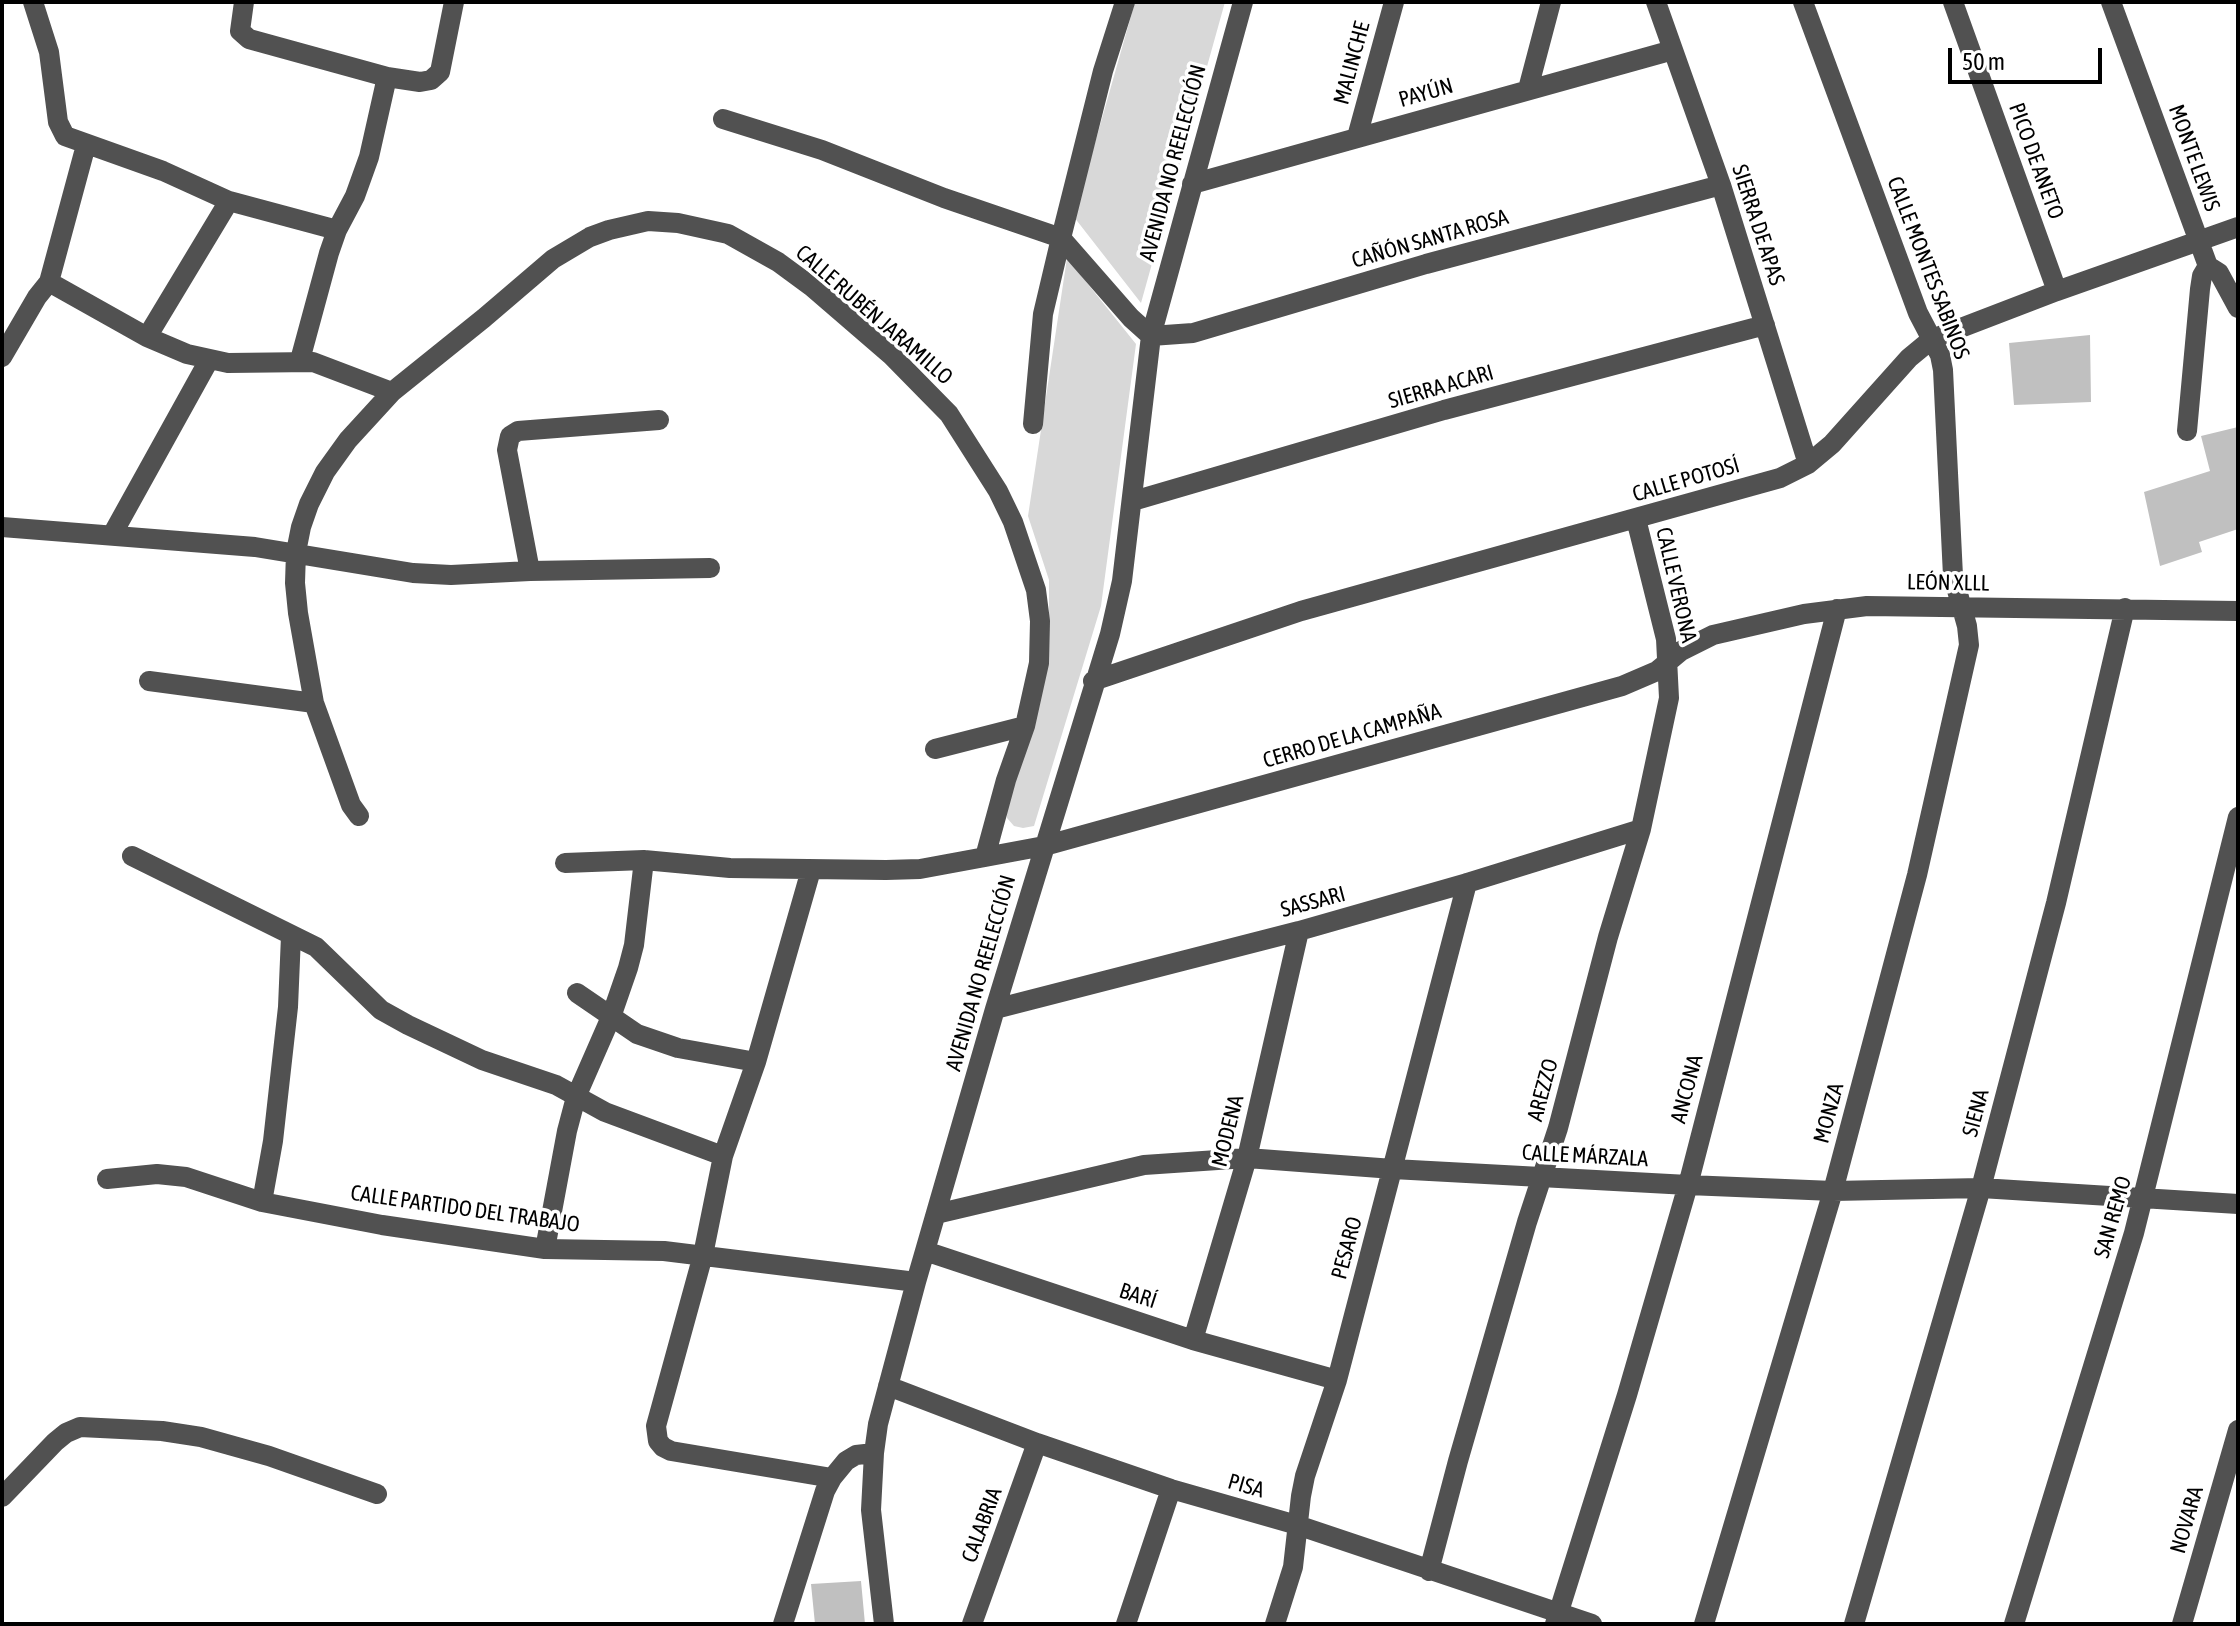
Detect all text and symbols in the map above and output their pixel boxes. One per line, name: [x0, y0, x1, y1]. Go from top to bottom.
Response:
street label: MALINCHE: [1328, 19, 1376, 107]
scale bar: [1952, 32, 2106, 82]
text: 50 m: [1962, 48, 2005, 75]
street label: AVENIDA NO REELECCIÓN: [1134, 62, 1212, 264]
street label: PAYÚN: [1396, 73, 1456, 113]
street label: PICO DE ANETO: [2003, 99, 2069, 223]
street label: MONTE LEWIS: [2163, 101, 2225, 215]
street label: SIERRA DE APAS: [1726, 161, 1790, 289]
street label: CALLE MONTES SABINOS: [1881, 173, 1975, 363]
street label: CAÑÓN SANTA ROSA: [1349, 204, 1511, 274]
street label: CALLE RUBÉN JARAMILLO: [790, 240, 958, 390]
street label: SIERRA ACARI: [1385, 359, 1497, 415]
street label: CALLE POTOSÍ: [1629, 452, 1743, 508]
street label: CALLE VERONA: [1650, 525, 1702, 645]
street label: LEÓN XLLL: [1907, 569, 1989, 597]
street label: CERRO DE LA CAMPAÑA: [1260, 698, 1444, 774]
street label: AVENIDA NO REELECCIÓN: [940, 872, 1022, 1074]
street label: SASSARI: [1278, 881, 1348, 923]
street label: ANCONA: [1665, 1052, 1709, 1126]
street label: AREZZO: [1522, 1056, 1564, 1124]
street label: MONZA: [1808, 1080, 1850, 1146]
street label: SIENA: [1957, 1086, 1995, 1140]
street label: MODENA: [1206, 1092, 1250, 1170]
street label: CALLE MÁRZALA: [1521, 1140, 1649, 1172]
street label: SAN REMO: [2089, 1173, 2137, 1261]
street label: CALLE PARTIDO DEL TRABAJO: [349, 1180, 581, 1238]
street label: PESARO: [1326, 1214, 1368, 1282]
street label: BARÍ: [1116, 1278, 1160, 1314]
street label: PISA: [1225, 1468, 1267, 1504]
street label: NOVARA: [2165, 1483, 2209, 1557]
street label: CALABRIA: [956, 1484, 1008, 1566]

